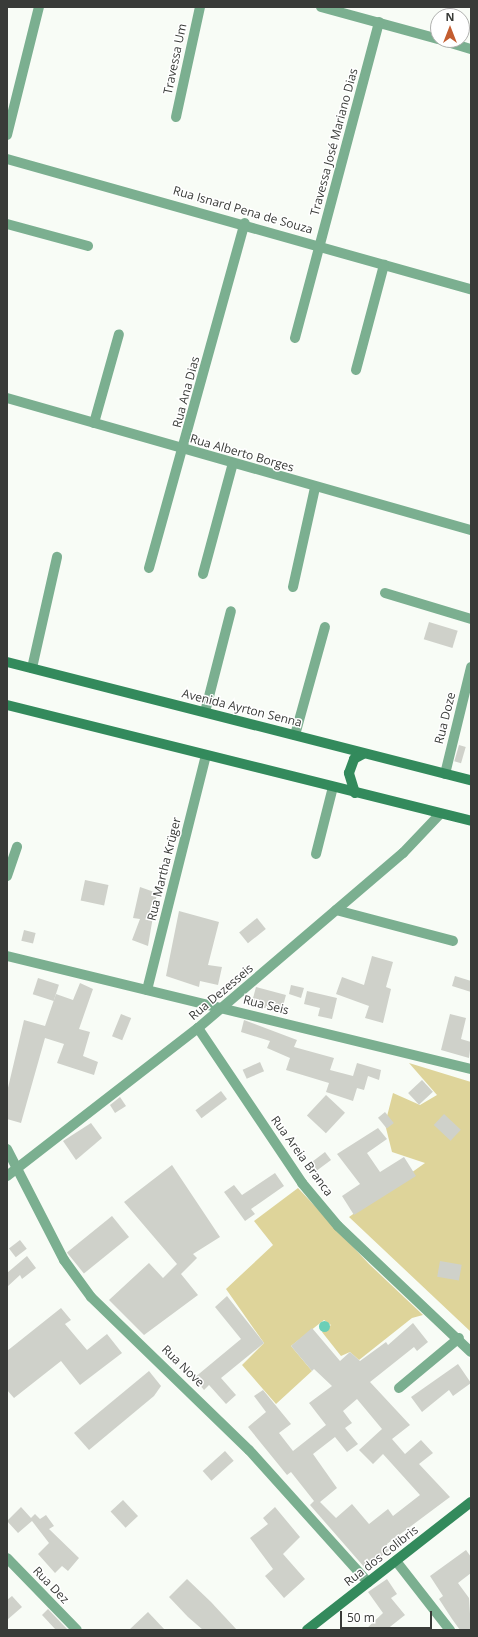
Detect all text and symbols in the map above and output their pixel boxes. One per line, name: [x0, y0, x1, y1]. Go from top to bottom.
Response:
north arrow: [430, 8, 470, 48]
text: N: [446, 9, 454, 24]
street label: Travessa Um: [160, 22, 190, 96]
street label: Travessa José Mariano Dias: [307, 67, 361, 217]
street label: Rua Isnard Pena de Souza: [171, 183, 315, 237]
street label: Rua Ana Dias: [170, 355, 202, 429]
street label: Rua Alberto Borges: [188, 431, 296, 475]
street label: Avenida Ayrton Senna: [181, 686, 303, 730]
street label: Rua Doze: [432, 691, 458, 745]
street label: Rua Martha Krüger: [144, 816, 184, 922]
street label: Rua Dezesseis: [186, 961, 256, 1023]
street label: Rua Seis: [242, 992, 290, 1018]
street label: Rua Areia Branca: [268, 1113, 336, 1199]
street label: Rua Nove: [159, 1342, 207, 1390]
street label: Rua dos Colibris: [341, 1523, 421, 1589]
street label: Rua Dez: [30, 1564, 72, 1606]
scale bar: [342, 1603, 434, 1629]
text: 50 m: [347, 1609, 375, 1626]

